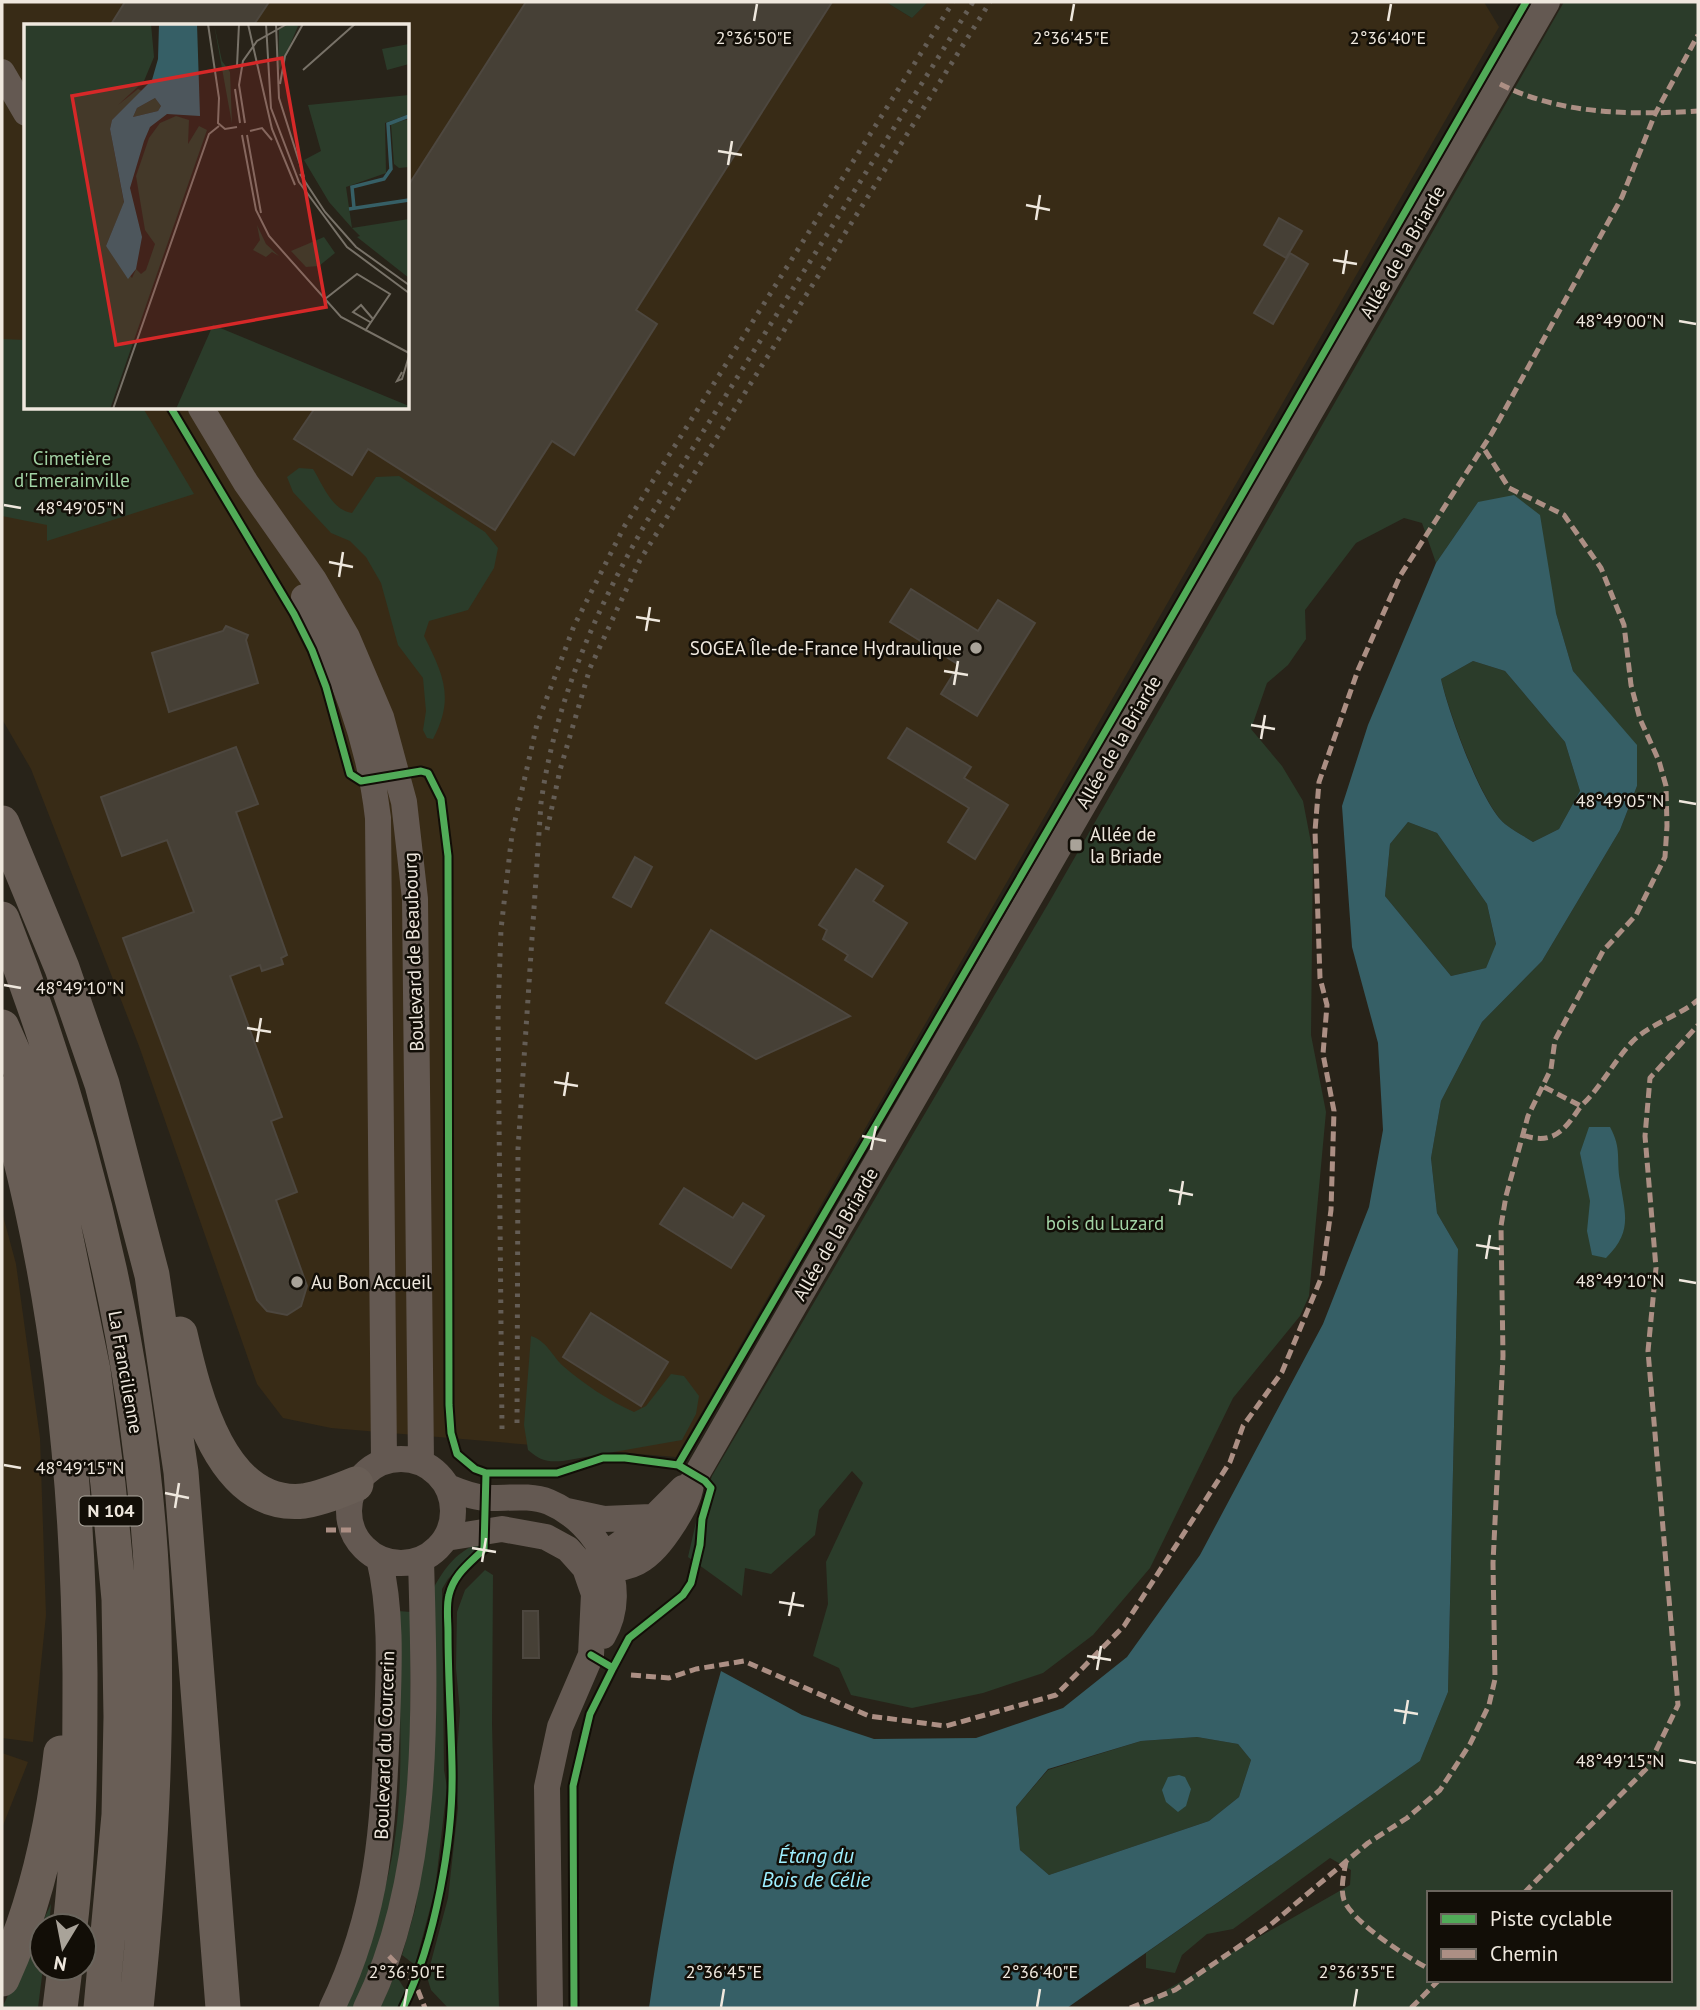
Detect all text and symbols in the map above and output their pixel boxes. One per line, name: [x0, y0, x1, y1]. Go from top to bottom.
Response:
inset map: [24, 24, 410, 410]
text: 2°36'50"E: [716, 26, 792, 49]
text: 2°36'45"E: [1033, 26, 1109, 49]
text: 2°36'40"E: [1350, 26, 1426, 49]
street label: Allée de la Briarde: [1354, 181, 1450, 323]
text: 48°49'00"N: [1576, 309, 1664, 332]
park label: Cimetière d'Emerainville: [14, 446, 130, 492]
text: 48°49'05"N: [36, 496, 124, 519]
place label: SOGEA Île-de-France Hydraulique: [690, 636, 962, 660]
marker: SOGEA Île-de-France Hydraulique: [968, 640, 984, 656]
street label: Allée de la Briarde: [1070, 671, 1166, 813]
text: 48°49'05"N: [1576, 789, 1664, 812]
place label: Allée de la Briade: [1090, 822, 1162, 868]
marker: Allée de la Briade: [1068, 837, 1084, 853]
street label: Boulevard de Beaubourg: [398, 852, 428, 1052]
text: 48°49'10"N: [36, 976, 124, 999]
street label: Allée de la Briarde: [787, 1163, 883, 1305]
park label: bois du Luzard: [1046, 1211, 1164, 1235]
text: 48°49'10"N: [1576, 1269, 1664, 1292]
place label: Au Bon Accueil: [311, 1270, 432, 1294]
marker: Au Bon Accueil: [289, 1274, 305, 1290]
street label: La Francilienne: [103, 1309, 149, 1435]
text: 48°49'15"N: [36, 1456, 124, 1479]
road number: N 104: [80, 1496, 142, 1526]
street label: Boulevard du Courcerin: [369, 1650, 399, 1840]
text: 48°49'15"N: [1576, 1749, 1664, 1772]
water label: Étang du Bois de Célie: [762, 1842, 871, 1893]
legend: [1427, 1891, 1672, 1982]
text: Piste cyclable: [1490, 1905, 1612, 1932]
north arrow: [28, 1912, 98, 1982]
text: Chemin: [1490, 1940, 1558, 1967]
text: N: [52, 1951, 68, 1977]
text: 2°36'50"E: [369, 1960, 445, 1983]
text: 2°36'45"E: [686, 1960, 762, 1983]
text: 2°36'40"E: [1002, 1960, 1078, 1983]
text: 2°36'35"E: [1319, 1960, 1395, 1983]

